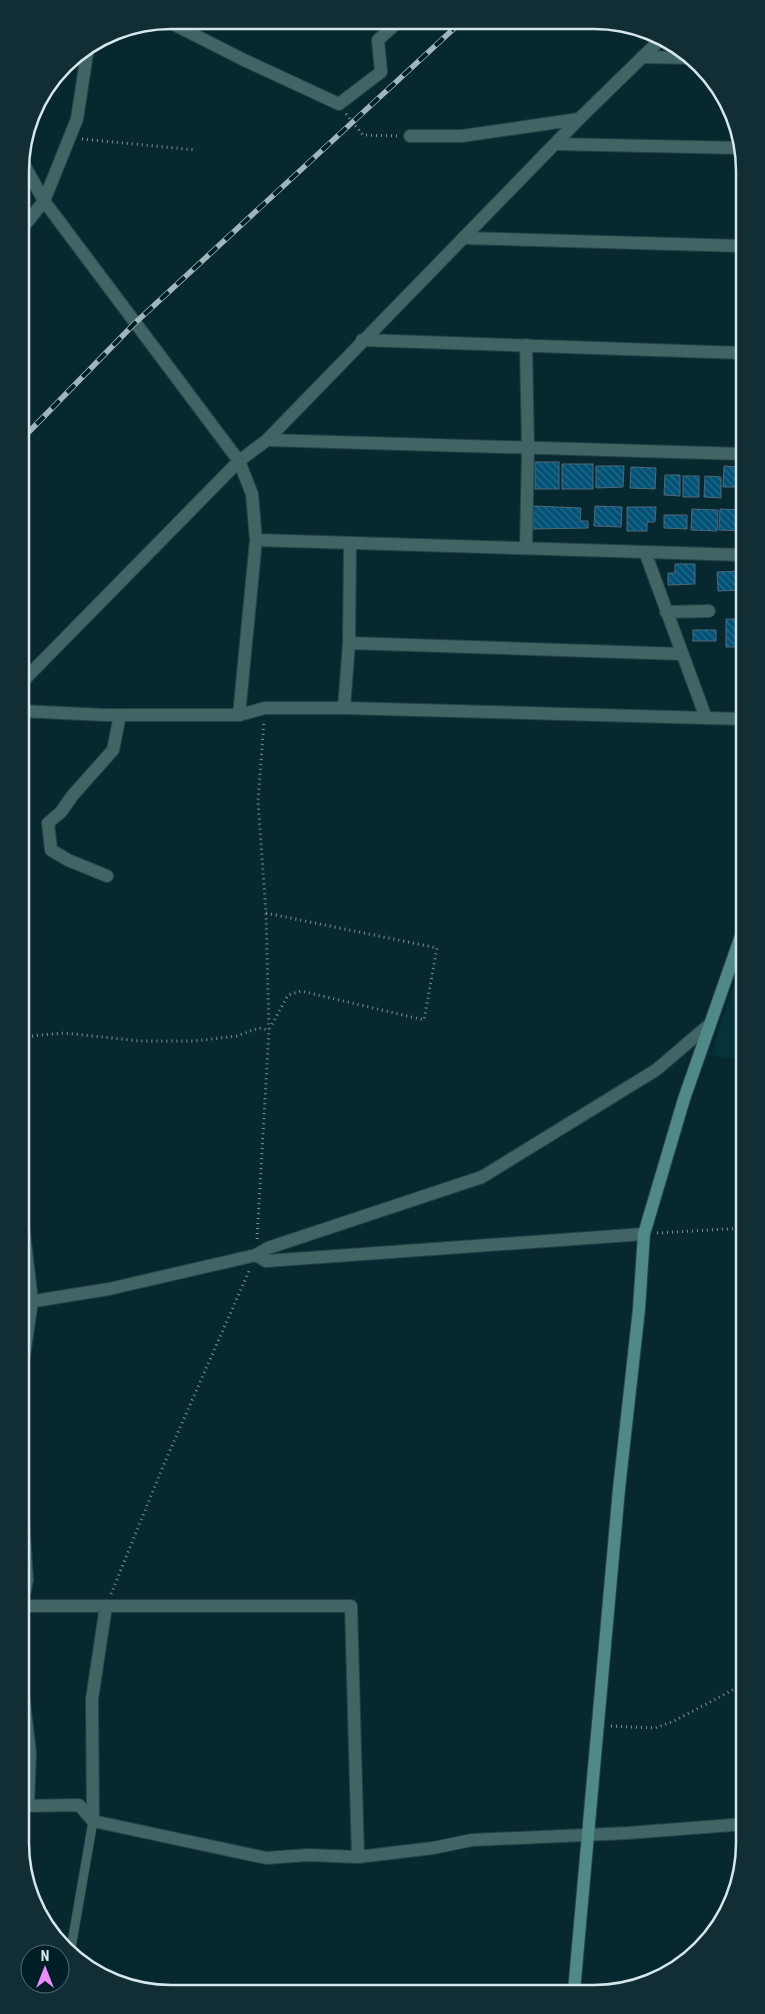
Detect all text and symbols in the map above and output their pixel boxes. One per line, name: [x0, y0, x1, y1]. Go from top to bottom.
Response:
north arrow: [20, 1944, 70, 1994]
text: N: [41, 1948, 49, 1964]

